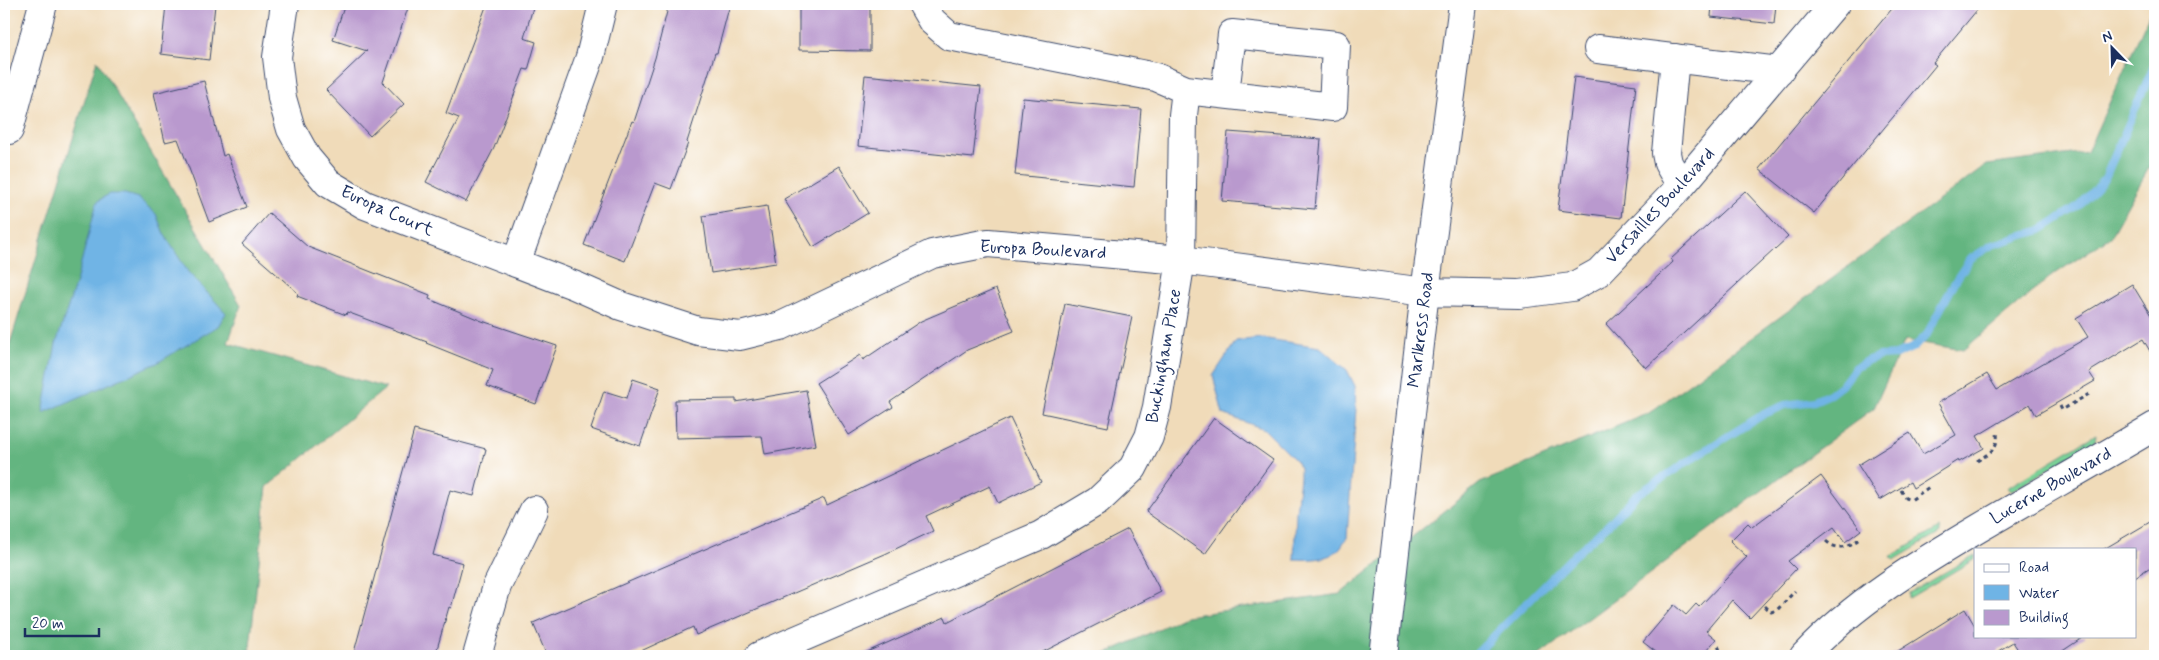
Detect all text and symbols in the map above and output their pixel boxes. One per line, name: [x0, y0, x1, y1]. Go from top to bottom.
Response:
north arrow: [2086, 22, 2136, 72]
text: N: [2100, 27, 2115, 47]
street label: Versailles Boulevard: [1600, 143, 1720, 269]
street label: Europa Court: [337, 180, 438, 242]
street label: Europa Boulevard: [979, 235, 1107, 265]
street label: Marlkress Road: [1402, 271, 1440, 389]
street label: Buckingham Place: [1140, 287, 1190, 425]
street label: Lucerne Boulevard: [1986, 441, 2116, 531]
legend: [1974, 548, 2136, 638]
text: Road: [2019, 558, 2049, 578]
text: Water: [2019, 584, 2059, 604]
scale bar: [25, 605, 99, 637]
text: Building: [2019, 608, 2069, 629]
text: 20 m: [32, 614, 64, 634]

